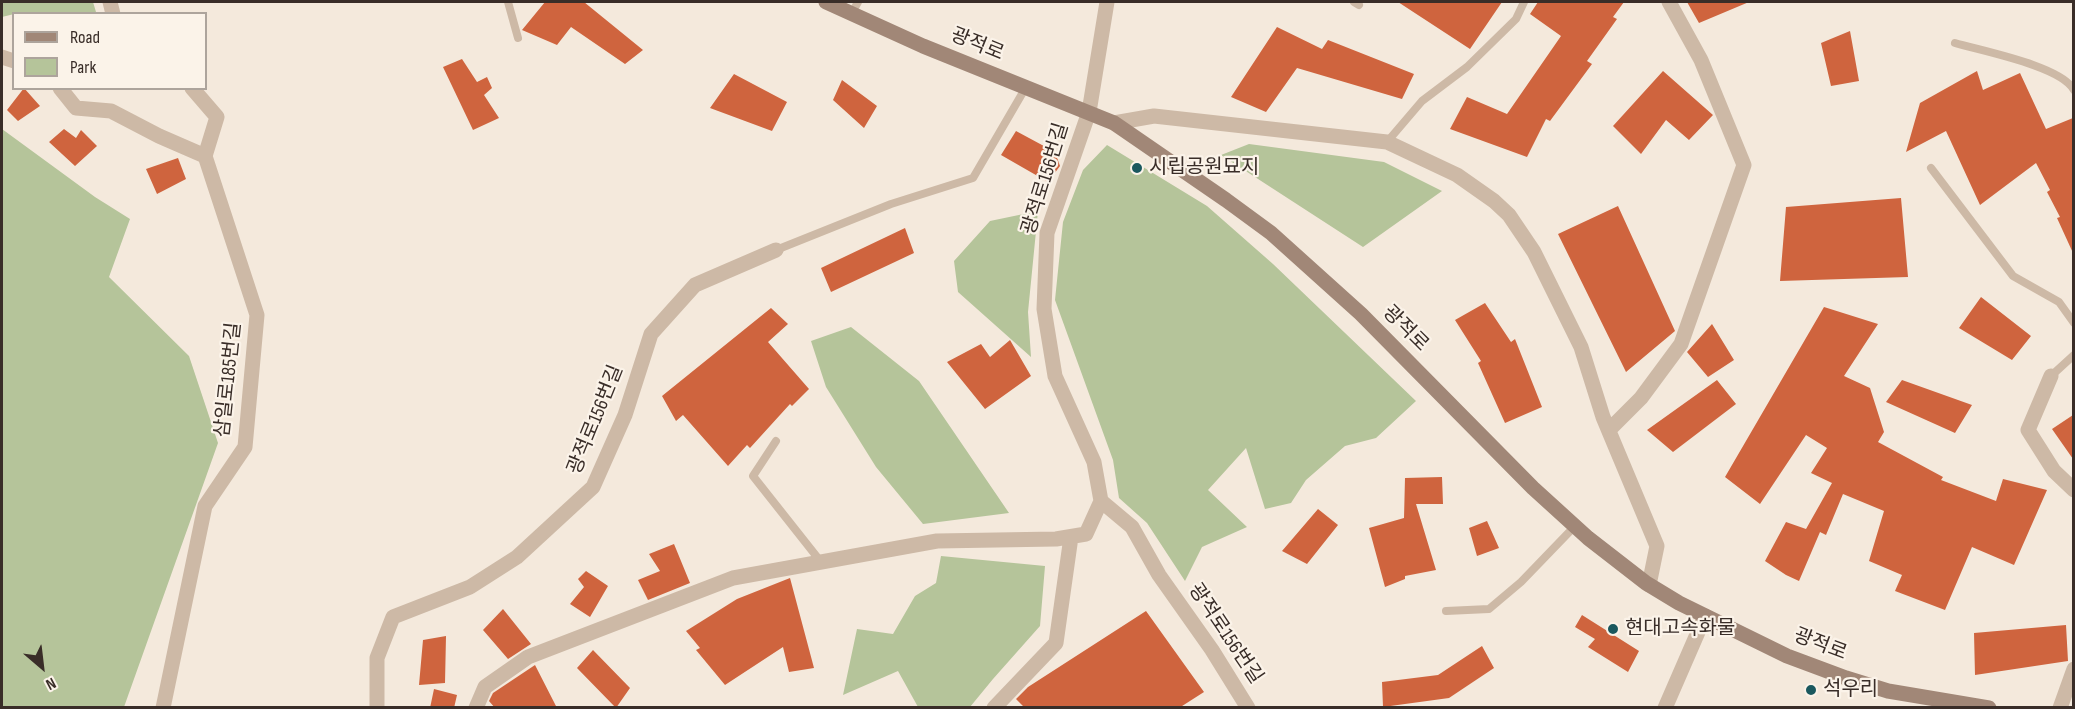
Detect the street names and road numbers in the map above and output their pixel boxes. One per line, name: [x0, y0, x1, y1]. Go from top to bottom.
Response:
street label: 광적로: [947, 24, 1007, 66]
street label: 광적로156번길: [1018, 120, 1074, 238]
street label: 광적로: [1377, 301, 1433, 357]
street label: 삼일로185번길: [211, 321, 247, 439]
street label: 광적로156번길: [563, 362, 629, 478]
street label: 광적로156번길: [1183, 579, 1267, 689]
street label: 광적로: [1790, 624, 1850, 666]

